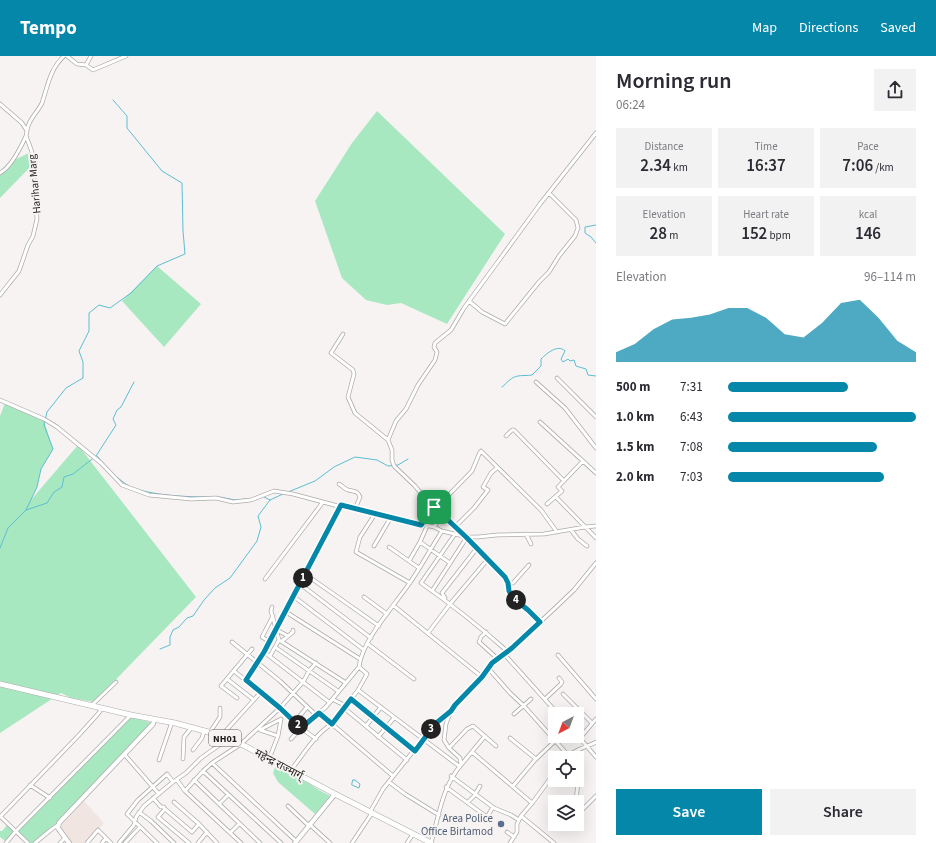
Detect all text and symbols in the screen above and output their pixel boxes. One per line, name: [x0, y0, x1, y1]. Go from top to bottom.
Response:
text: Tempo: [20, 15, 77, 42]
text: Map: [752, 18, 777, 38]
text: Directions: [799, 18, 858, 38]
text: Saved: [880, 18, 916, 38]
text: Morning run: [616, 65, 732, 97]
button: share: [874, 69, 916, 111]
text: 06:24: [616, 96, 645, 114]
text: Distance: [644, 139, 684, 154]
text: Time: [754, 139, 778, 154]
text: Pace: [857, 139, 879, 154]
street label: Harihar Marg: [24, 153, 45, 214]
text: 2.34: [640, 154, 671, 178]
text: 16:37: [746, 154, 786, 178]
text: 7:06: [842, 154, 873, 178]
text: km: [671, 160, 688, 175]
text: /km: [873, 160, 894, 175]
text: Elevation: [643, 207, 685, 222]
text: Heart rate: [743, 207, 789, 222]
text: kcal: [859, 207, 877, 222]
text: 28: [650, 222, 667, 246]
text: 152: [741, 222, 767, 246]
text: 146: [855, 222, 881, 246]
text: m: [667, 228, 678, 243]
text: bpm: [767, 228, 791, 243]
text: Elevation: [616, 268, 667, 286]
text: 96–114 m: [864, 268, 916, 286]
text: 500 m: [616, 378, 650, 396]
text: 7:31: [680, 378, 703, 396]
text: 1.0 km: [616, 408, 655, 426]
text: 6:43: [680, 408, 703, 426]
text: 1.5 km: [616, 438, 655, 456]
text: 7:08: [680, 438, 703, 456]
text: 2.0 km: [616, 468, 655, 486]
text: 7:03: [680, 468, 703, 486]
pin: [417, 490, 451, 524]
icon: arrive: [423, 496, 445, 518]
pin: 1: [293, 568, 313, 588]
text: 1: [300, 570, 306, 585]
pin: 4: [506, 590, 526, 610]
text: 4: [513, 592, 519, 607]
north arrow: [548, 707, 584, 743]
map controls: [548, 707, 584, 831]
pin: 2: [288, 715, 308, 735]
text: 2: [295, 717, 301, 732]
pin: 3: [421, 719, 441, 739]
text: 3: [428, 721, 434, 736]
road number: NH01: [209, 730, 241, 746]
street label: महेन्द्र राज्मार्ग्: [252, 745, 307, 784]
button: locate: [548, 751, 584, 787]
button: Save: [616, 789, 762, 835]
button: Share: [770, 789, 916, 835]
button: layers: [548, 795, 584, 831]
place label: Area Police Office Birtamod: [421, 811, 494, 839]
marker: Area Police Office Birtamod: [496, 819, 506, 829]

